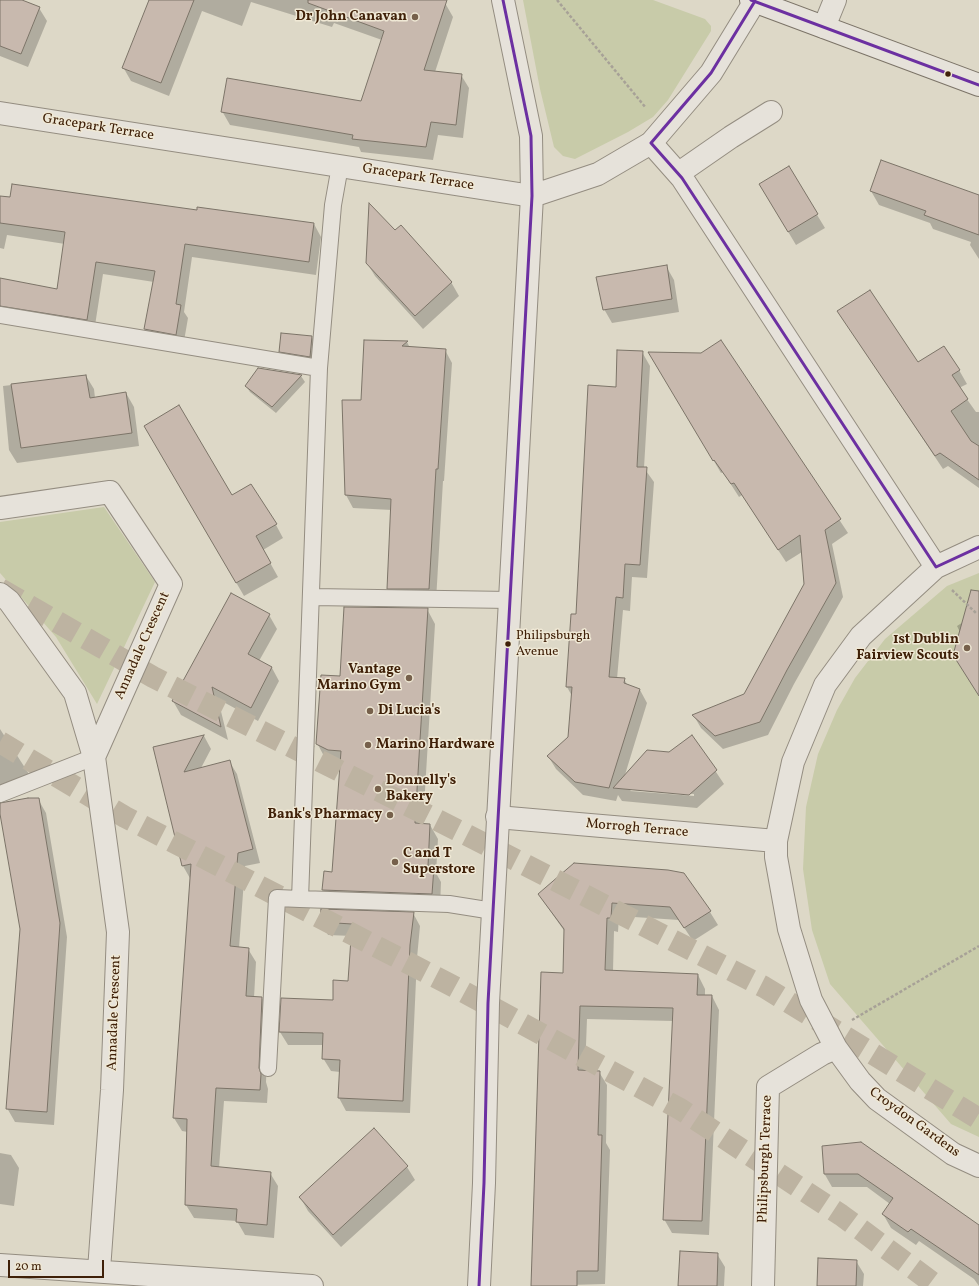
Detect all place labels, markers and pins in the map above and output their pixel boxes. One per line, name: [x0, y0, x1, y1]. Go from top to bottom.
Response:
place label: Dr John Canavan: [295, 9, 407, 25]
marker: Dr John Canavan: [410, 12, 420, 22]
unlabelled marker: [943, 69, 953, 79]
place label: Philipsburgh Avenue: [516, 629, 590, 660]
place label: 1st Dublin Fairview Scouts: [856, 632, 959, 664]
marker: Philipsburgh Avenue: [503, 639, 513, 649]
marker: 1st Dublin Fairview Scouts: [962, 643, 972, 653]
place label: Vantage Marino Gym: [317, 662, 401, 694]
marker: Vantage Marino Gym: [404, 673, 414, 683]
place label: Di Lucia's: [378, 703, 440, 719]
marker: Di Lucia's: [365, 706, 375, 716]
place label: Marino Hardware: [376, 737, 495, 753]
marker: Marino Hardware: [363, 740, 373, 750]
place label: Donnelly's Bakery: [386, 773, 456, 806]
marker: Donnelly's Bakery: [373, 784, 383, 794]
place label: Bank's Pharmacy: [268, 807, 382, 823]
marker: Bank's Pharmacy: [385, 810, 395, 820]
place label: C and T Superstore: [403, 846, 475, 878]
marker: C and T Superstore: [390, 857, 400, 867]

